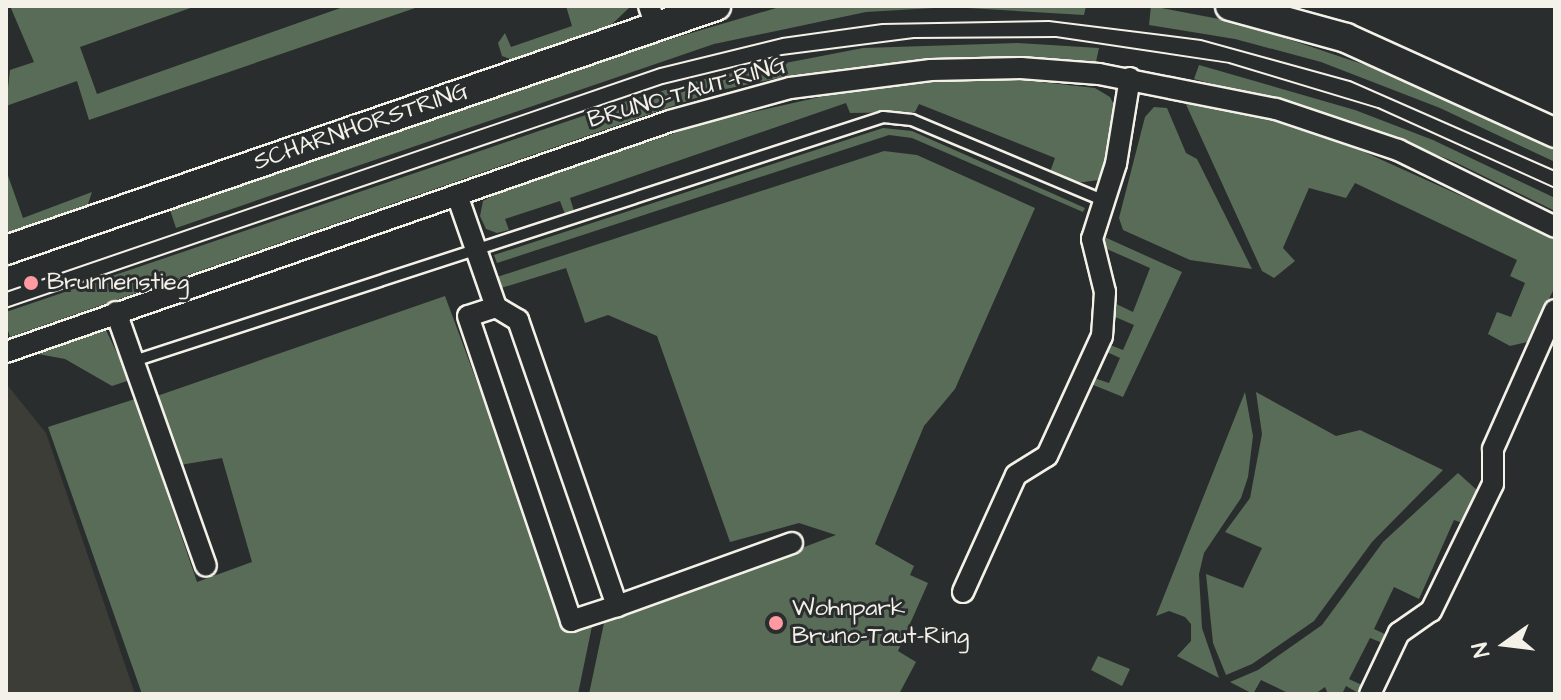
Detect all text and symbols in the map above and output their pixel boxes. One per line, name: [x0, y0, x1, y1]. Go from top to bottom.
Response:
street label: BRUNO-TAUT-RING: [585, 51, 789, 135]
street label: SCHARNHORSTRING: [250, 77, 472, 177]
place label: Brunnenstieg: [47, 269, 189, 297]
marker: Brunnenstieg: [22, 274, 40, 292]
place label: Wohnpark Bruno-Taut-Ring: [792, 595, 969, 651]
north arrow: [1465, 604, 1545, 684]
marker: Wohnpark Bruno-Taut-Ring: [767, 614, 785, 632]
text: N: [1465, 639, 1498, 660]

